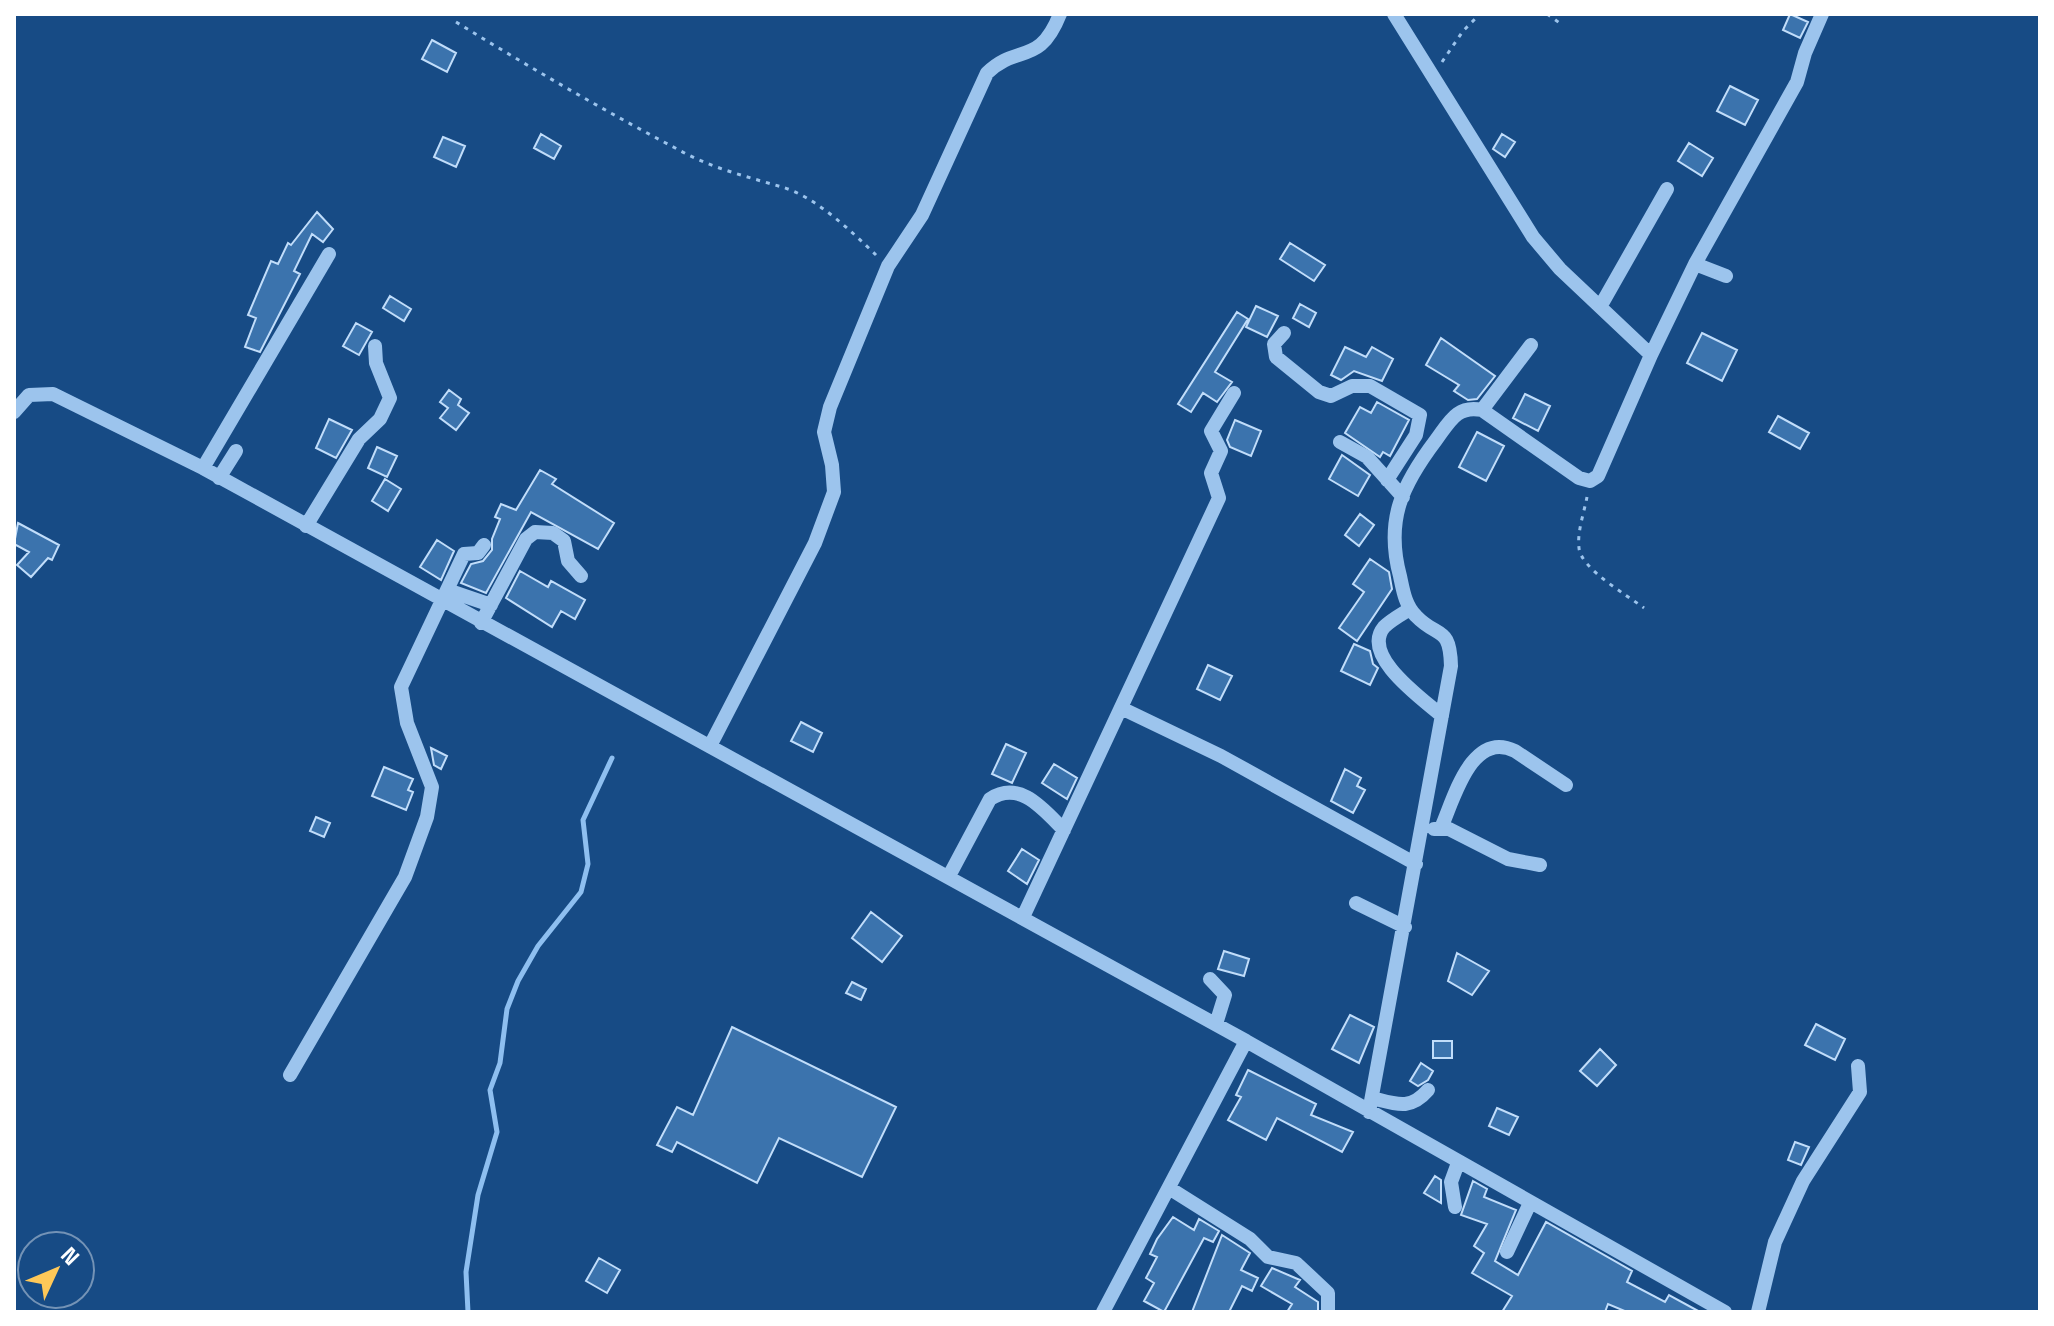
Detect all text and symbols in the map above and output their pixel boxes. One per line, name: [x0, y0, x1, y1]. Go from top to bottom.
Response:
north arrow: [16, 1230, 96, 1310]
text: N: [55, 1241, 86, 1271]

